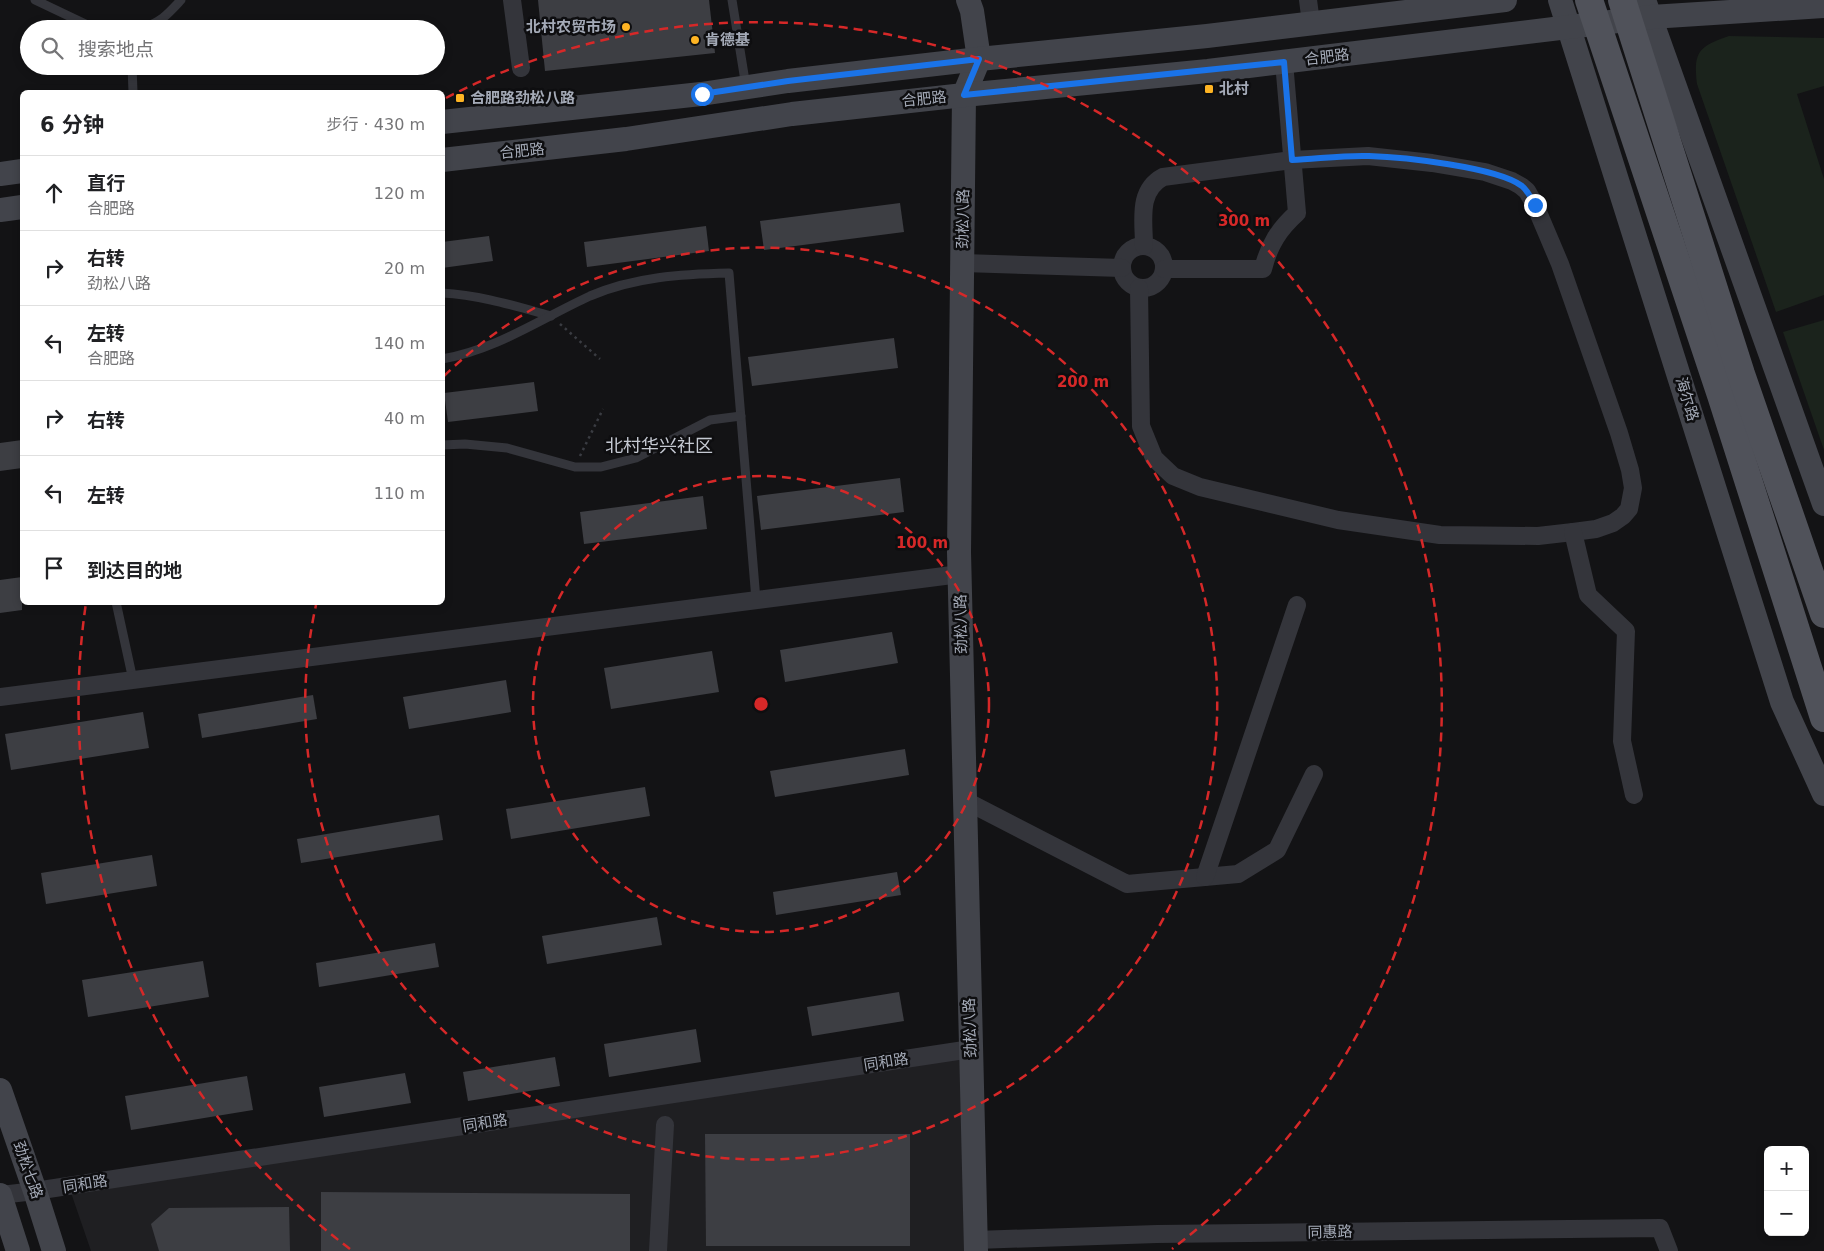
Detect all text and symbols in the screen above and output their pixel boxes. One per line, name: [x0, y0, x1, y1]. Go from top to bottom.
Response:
place label: 北村农贸市场: [526, 18, 616, 36]
search box: [20, 20, 445, 75]
marker: 北村农贸市场: [620, 21, 632, 33]
place label: 肯德基: [705, 31, 750, 49]
icon: search: [38, 34, 66, 62]
marker: 肯德基: [689, 34, 701, 46]
text: 搜索地点: [78, 38, 154, 60]
street label: 合肥路: [1304, 45, 1350, 69]
place label: 北村: [1219, 80, 1249, 98]
route start: [691, 83, 714, 106]
marker: 北村: [1203, 83, 1215, 95]
street label: 合肥路: [901, 88, 947, 110]
place label: 合肥路劲松八路: [470, 89, 575, 107]
marker: 合肥路劲松八路: [454, 92, 466, 104]
text: 6 分钟: [40, 113, 104, 137]
text: 步行 · 430 m: [327, 115, 425, 134]
street label: 合肥路: [499, 140, 545, 162]
text: 直行: [87, 172, 125, 194]
icon: ahead: [40, 179, 68, 207]
text: 120 m: [374, 184, 425, 203]
street label: 劲松八路: [953, 189, 973, 249]
route end: [1524, 194, 1547, 217]
text: 合肥路: [87, 199, 135, 218]
text: 300 m: [1218, 212, 1270, 230]
text: 右转: [87, 247, 125, 269]
icon: right: [40, 254, 68, 282]
text: 20 m: [384, 259, 425, 278]
text: 劲松八路: [87, 274, 151, 293]
text: 左转: [87, 322, 125, 344]
icon: left: [40, 329, 68, 357]
text: 140 m: [374, 334, 425, 353]
text: 合肥路: [87, 349, 135, 368]
text: 200 m: [1057, 373, 1109, 391]
street label: 海尔路: [1672, 375, 1702, 423]
icon: right: [40, 404, 68, 432]
text: 右转: [87, 409, 125, 431]
text: 40 m: [384, 409, 425, 428]
district label: 北村华兴社区: [605, 435, 713, 456]
icon: left: [40, 479, 68, 507]
text: 左转: [87, 484, 125, 506]
text: 110 m: [374, 484, 425, 503]
text: 100 m: [896, 534, 948, 552]
icon: arrive: [40, 554, 68, 582]
text: 到达目的地: [87, 559, 182, 581]
street label: 劲松八路: [951, 594, 971, 654]
centre of rings: [752, 695, 770, 713]
street label: 劲松八路: [960, 998, 980, 1058]
street label: 同和路: [862, 1050, 910, 1074]
street label: 同和路: [461, 1111, 509, 1135]
street label: 劲松七路: [10, 1139, 46, 1201]
map controls: [1764, 1146, 1809, 1236]
button: +: [1764, 1146, 1809, 1191]
street label: 同和路: [61, 1172, 109, 1196]
button: −: [1764, 1191, 1809, 1236]
street label: 同惠路: [1307, 1223, 1353, 1241]

